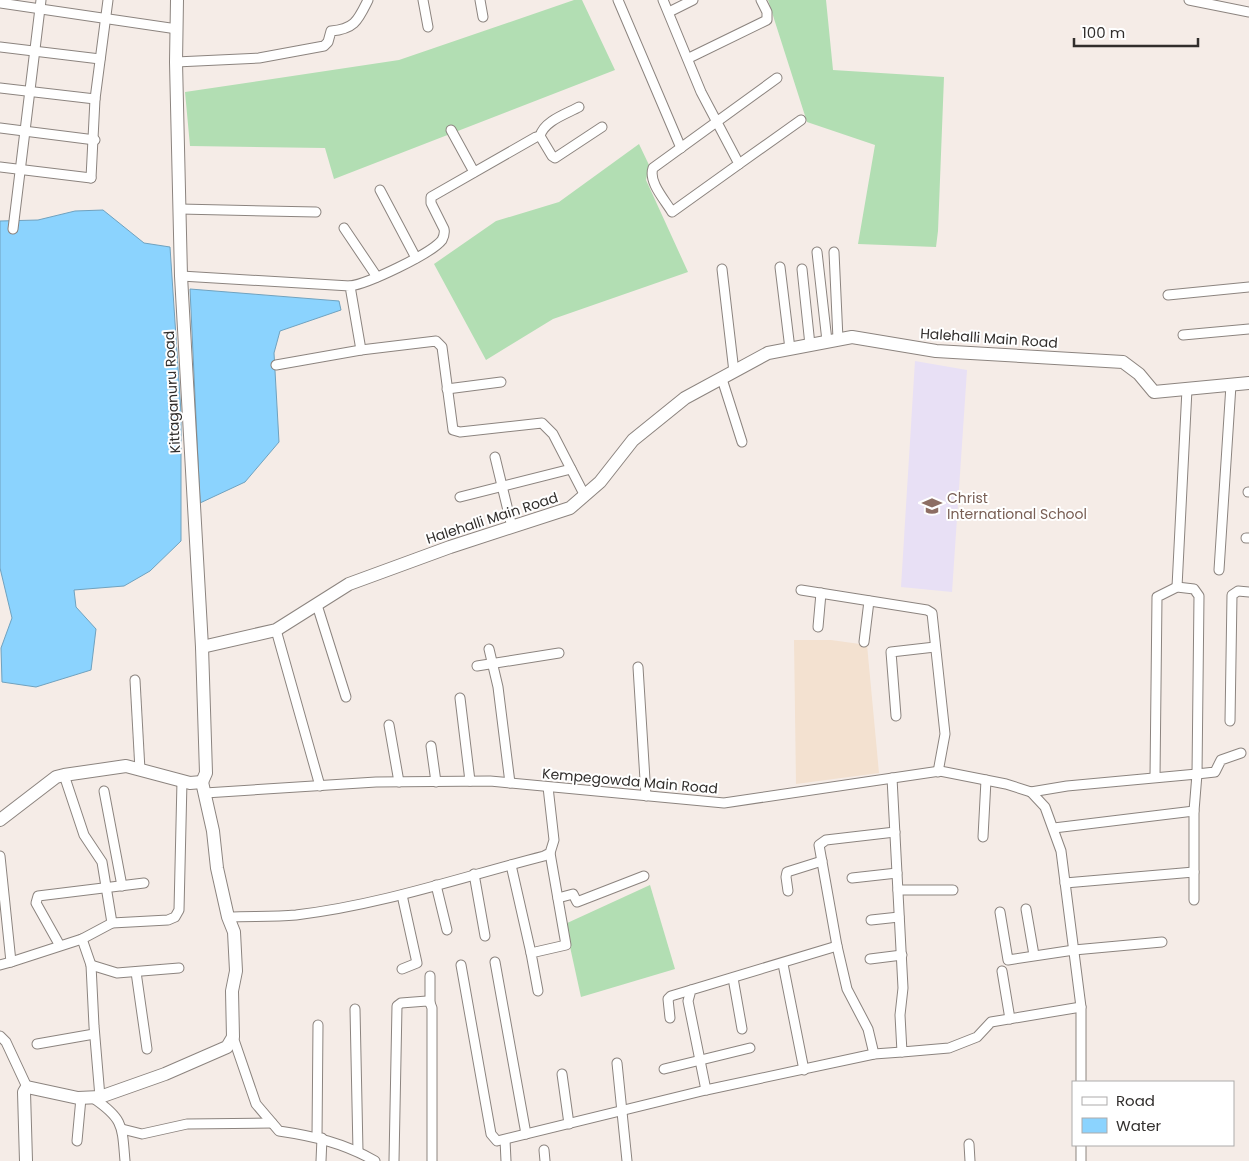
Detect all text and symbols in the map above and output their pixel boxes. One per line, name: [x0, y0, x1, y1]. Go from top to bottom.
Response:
scale bar: [1074, 15, 1198, 47]
text: 100 m: [1082, 22, 1125, 43]
street label: Halehalli Main Road: [920, 323, 1058, 353]
street label: Kittaganuru Road: [159, 330, 185, 454]
street label: Halehalli Main Road: [423, 487, 561, 549]
place label: Christ International School: [947, 488, 1087, 524]
school or university icon: Christ International School: [921, 495, 943, 517]
street label: Kempegowda Main Road: [541, 763, 719, 799]
legend: [1072, 1081, 1234, 1146]
text: Road: [1116, 1090, 1155, 1111]
text: Water: [1116, 1115, 1162, 1136]

